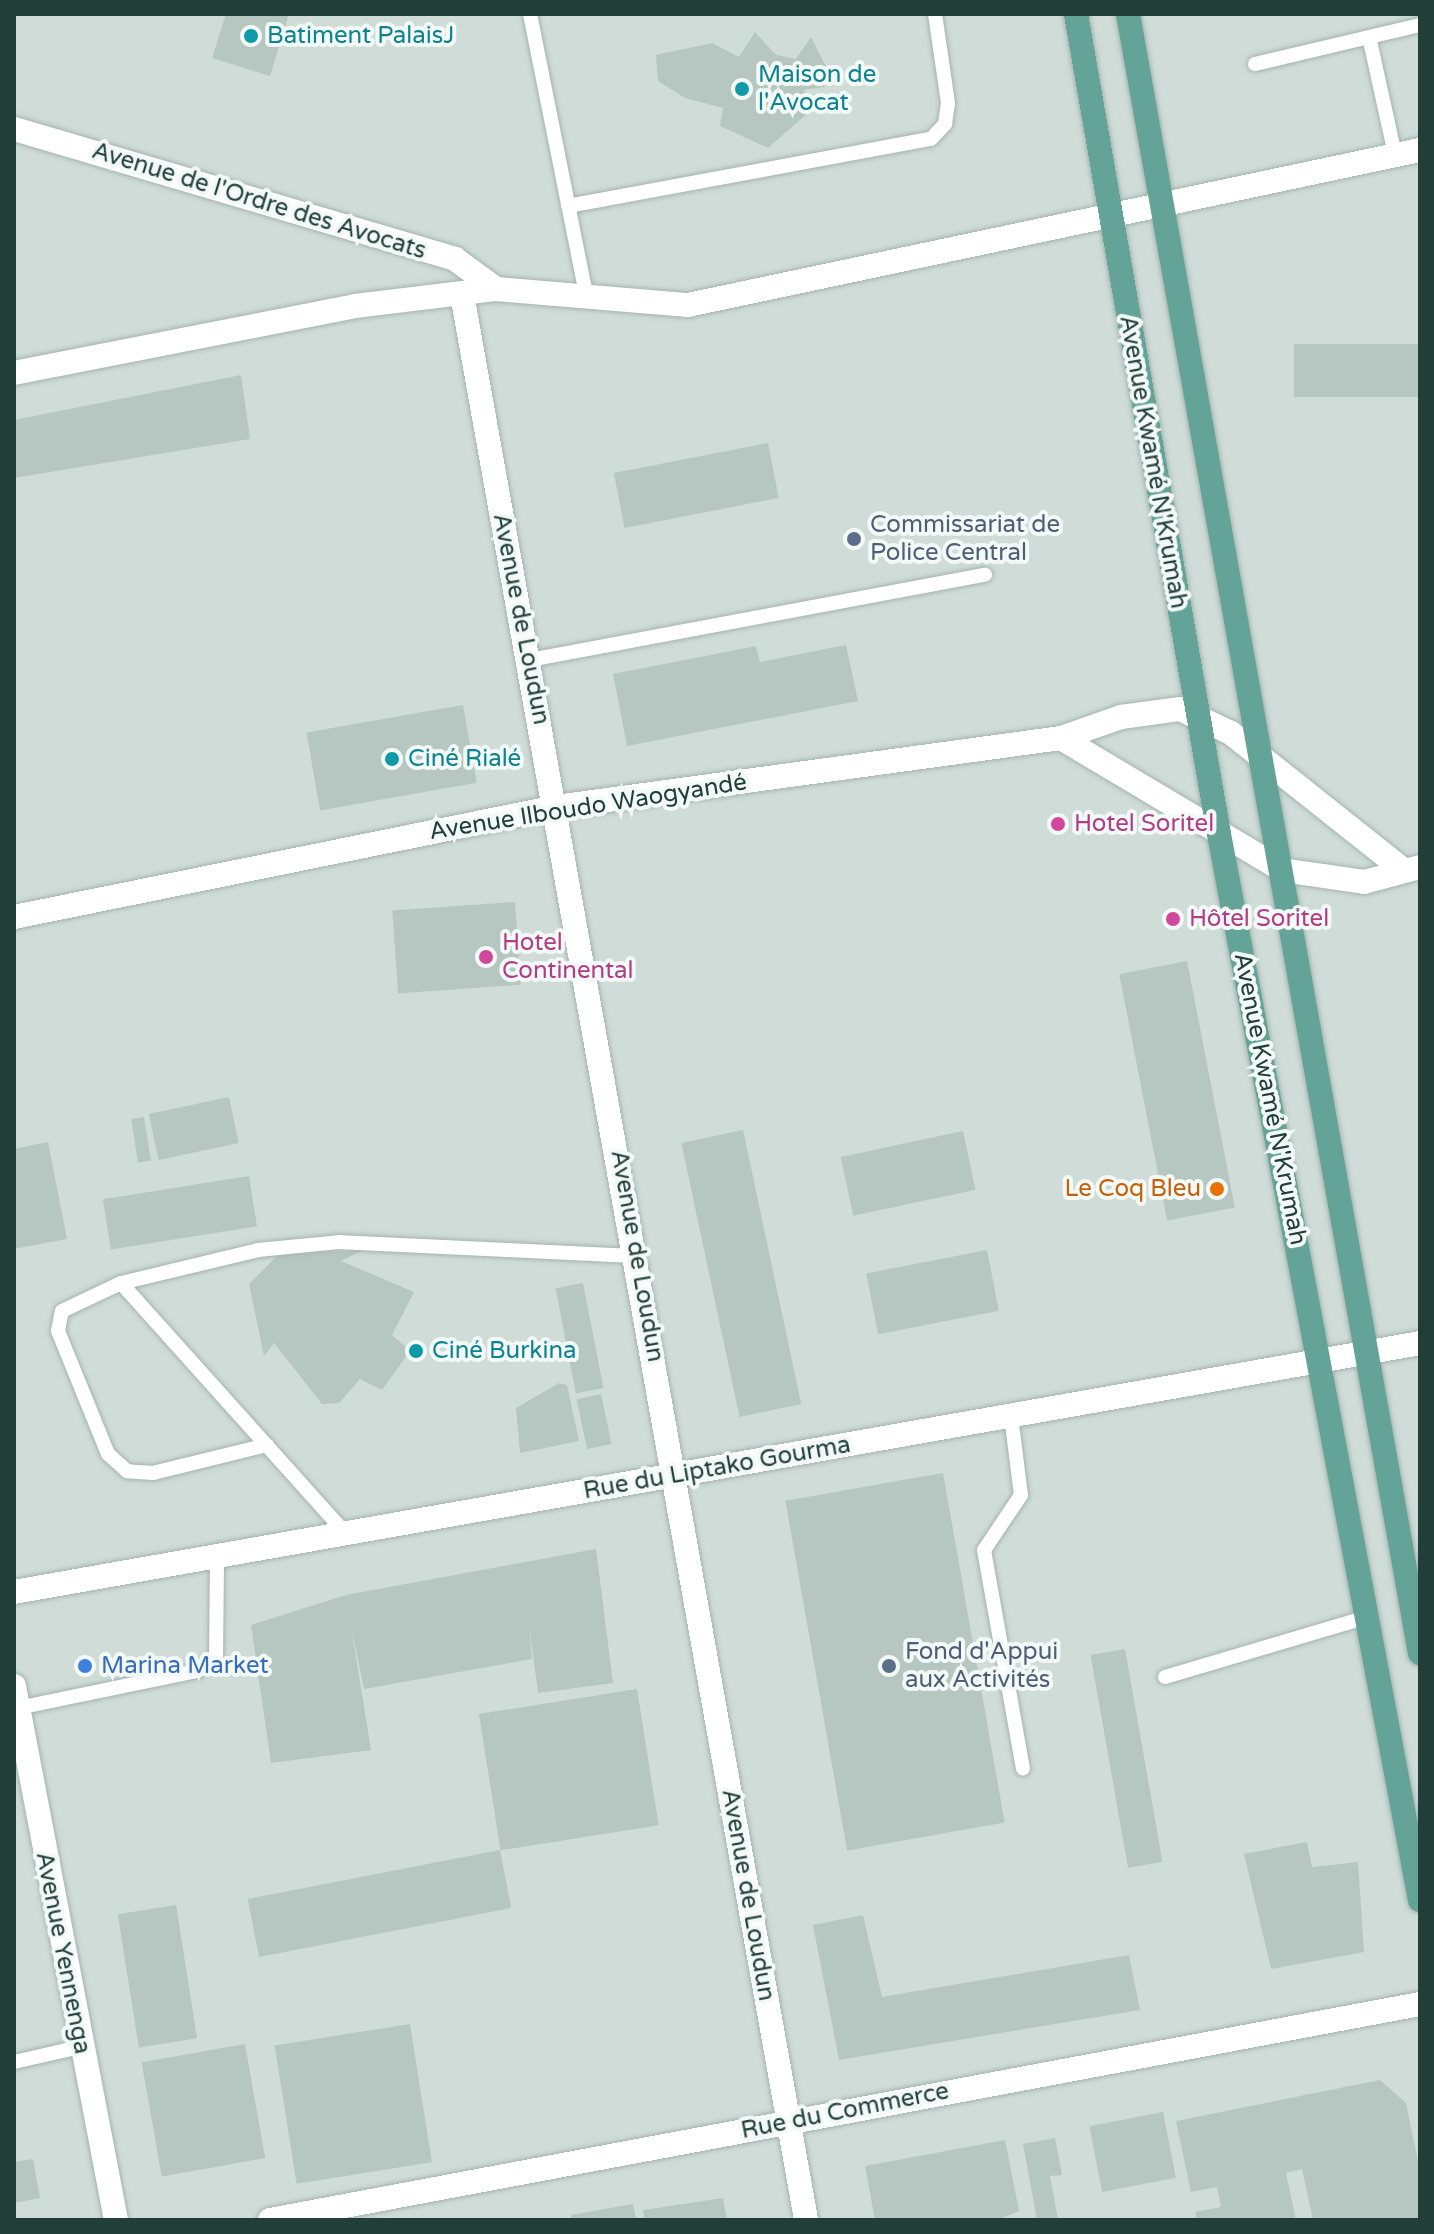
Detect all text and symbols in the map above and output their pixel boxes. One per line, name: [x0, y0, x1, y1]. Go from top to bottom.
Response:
place label: Batiment PalaisJ: [267, 22, 454, 50]
marker: Batiment PalaisJ: [242, 27, 260, 45]
place label: Maison de l'Avocat: [758, 61, 876, 117]
marker: Maison de l'Avocat: [733, 80, 751, 98]
street label: Avenue de l'Ordre des Avocats: [89, 136, 429, 266]
street label: Avenue Kwamé N'Krumah: [1113, 313, 1193, 611]
street label: Avenue de Loudun: [486, 511, 556, 727]
place label: Commissariat de Police Central: [870, 511, 1060, 567]
marker: Commissariat de Police Central: [845, 530, 863, 548]
place label: Ciné Rialé: [408, 745, 521, 773]
marker: Ciné Rialé: [383, 750, 401, 768]
street label: Avenue Ilboudo Waogyandé: [427, 768, 749, 846]
place label: Hotel Soritel: [1074, 810, 1214, 838]
marker: Hotel Soritel: [1049, 815, 1067, 833]
place label: Hôtel Soritel: [1189, 905, 1329, 933]
marker: Hôtel Soritel: [1164, 910, 1182, 928]
place label: Hotel Continental: [502, 929, 634, 985]
marker: Hotel Continental: [477, 948, 495, 966]
street label: Avenue Kwamé N'Krumah: [1228, 950, 1312, 1248]
street label: Avenue de Loudun: [604, 1148, 670, 1364]
place label: Le Coq Bleu: [1064, 1175, 1201, 1203]
marker: Le Coq Bleu: [1208, 1180, 1226, 1198]
place label: Ciné Burkina: [432, 1337, 577, 1365]
marker: Ciné Burkina: [407, 1342, 425, 1360]
street label: Rue du Liptako Gourma: [581, 1430, 853, 1506]
place label: Fond d'Appui aux Activités: [905, 1638, 1058, 1694]
place label: Marina Market: [101, 1652, 269, 1680]
marker: Marina Market: [76, 1657, 94, 1675]
marker: Fond d'Appui aux Activités: [880, 1657, 898, 1675]
street label: Avenue de Loudun: [715, 1787, 781, 2003]
street label: Avenue Yennenga: [29, 1849, 97, 2057]
street label: Rue du Commerce: [739, 2077, 951, 2145]

